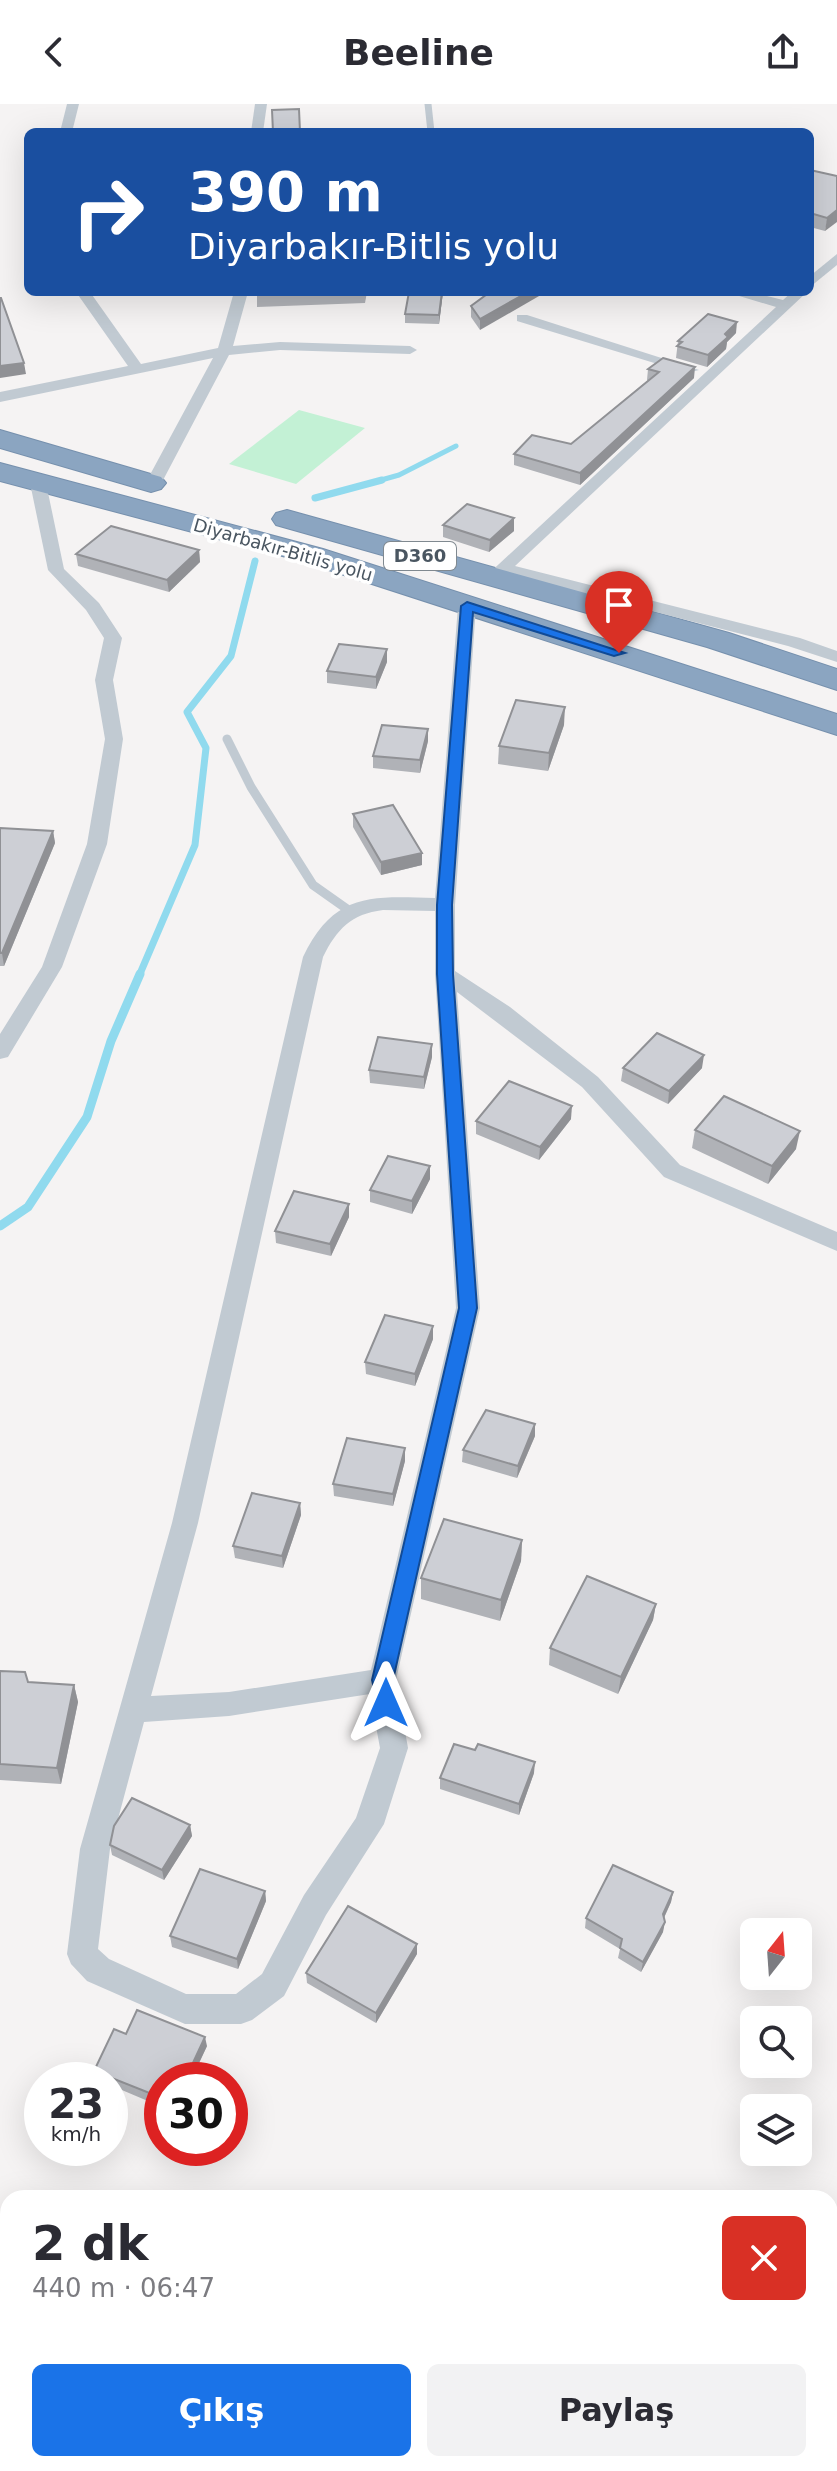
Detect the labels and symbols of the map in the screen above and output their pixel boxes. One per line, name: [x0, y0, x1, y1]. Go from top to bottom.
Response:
street label: Diyarbakır-Bitlis yolu: [191, 514, 375, 585]
road number: D360: [384, 542, 456, 570]
pin: [585, 571, 653, 653]
position arrow: [344, 1661, 428, 1745]
north arrow: [740, 1918, 812, 1990]
speed limit sign: 30: [144, 2062, 248, 2166]

